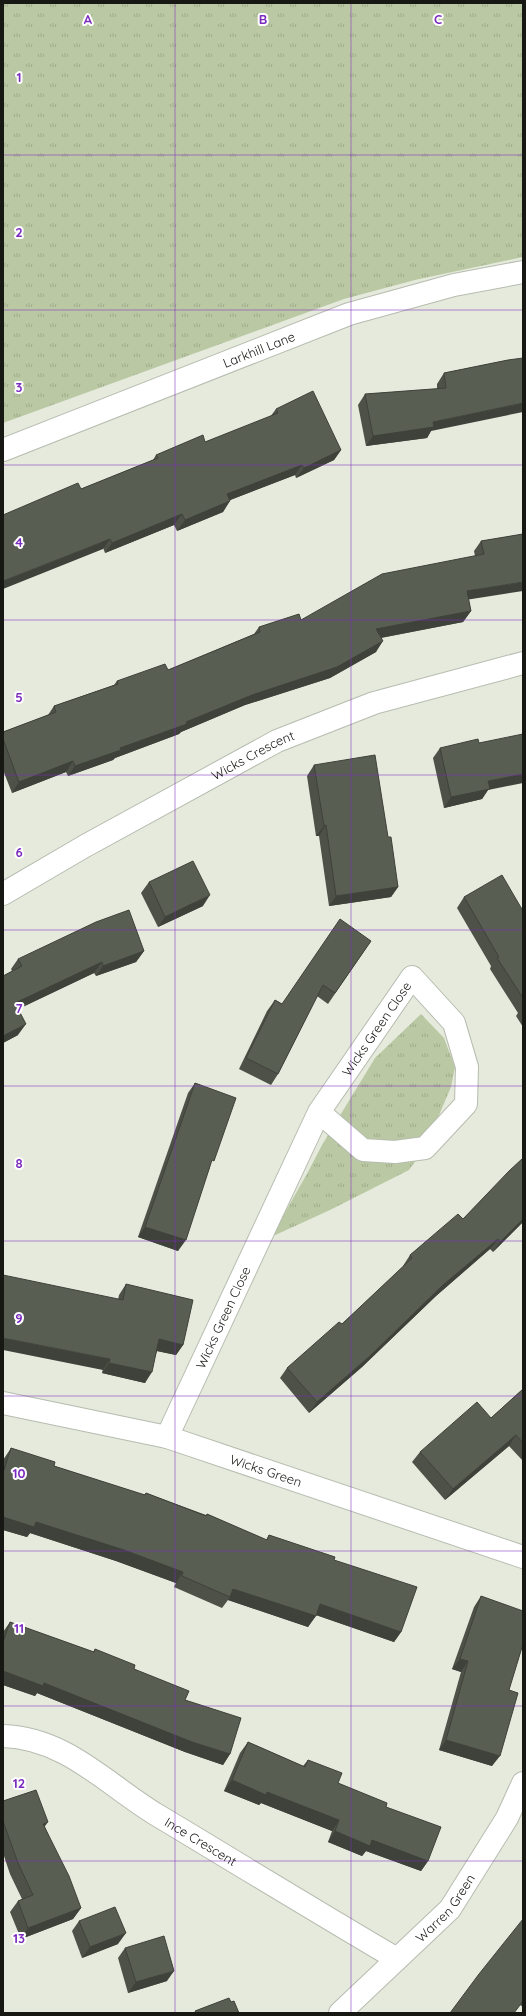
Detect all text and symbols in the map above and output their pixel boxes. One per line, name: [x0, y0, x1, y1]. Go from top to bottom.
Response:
text: A: [84, 11, 93, 27]
text: B: [259, 11, 267, 27]
text: C: [434, 11, 442, 27]
text: 1: [16, 69, 22, 85]
text: 2: [15, 224, 23, 240]
street label: Larkhill Lane: [221, 328, 297, 371]
text: 3: [16, 379, 23, 395]
text: 4: [15, 534, 23, 550]
text: 5: [15, 689, 23, 705]
street label: Wicks Crescent: [209, 727, 297, 783]
text: 6: [15, 844, 23, 860]
street label: Wicks Green Close: [338, 978, 414, 1079]
text: 7: [15, 1000, 23, 1016]
text: 8: [15, 1155, 23, 1171]
street label: Wicks Green Close: [192, 1264, 254, 1371]
text: 9: [15, 1310, 23, 1326]
street label: Wicks Green: [228, 1451, 304, 1490]
text: 10: [12, 1465, 26, 1481]
text: 11: [14, 1620, 24, 1636]
text: 12: [13, 1775, 25, 1791]
street label: Ince Crescent: [162, 1814, 240, 1869]
street label: Warren Green: [412, 1871, 478, 1945]
text: 13: [13, 1930, 25, 1946]

